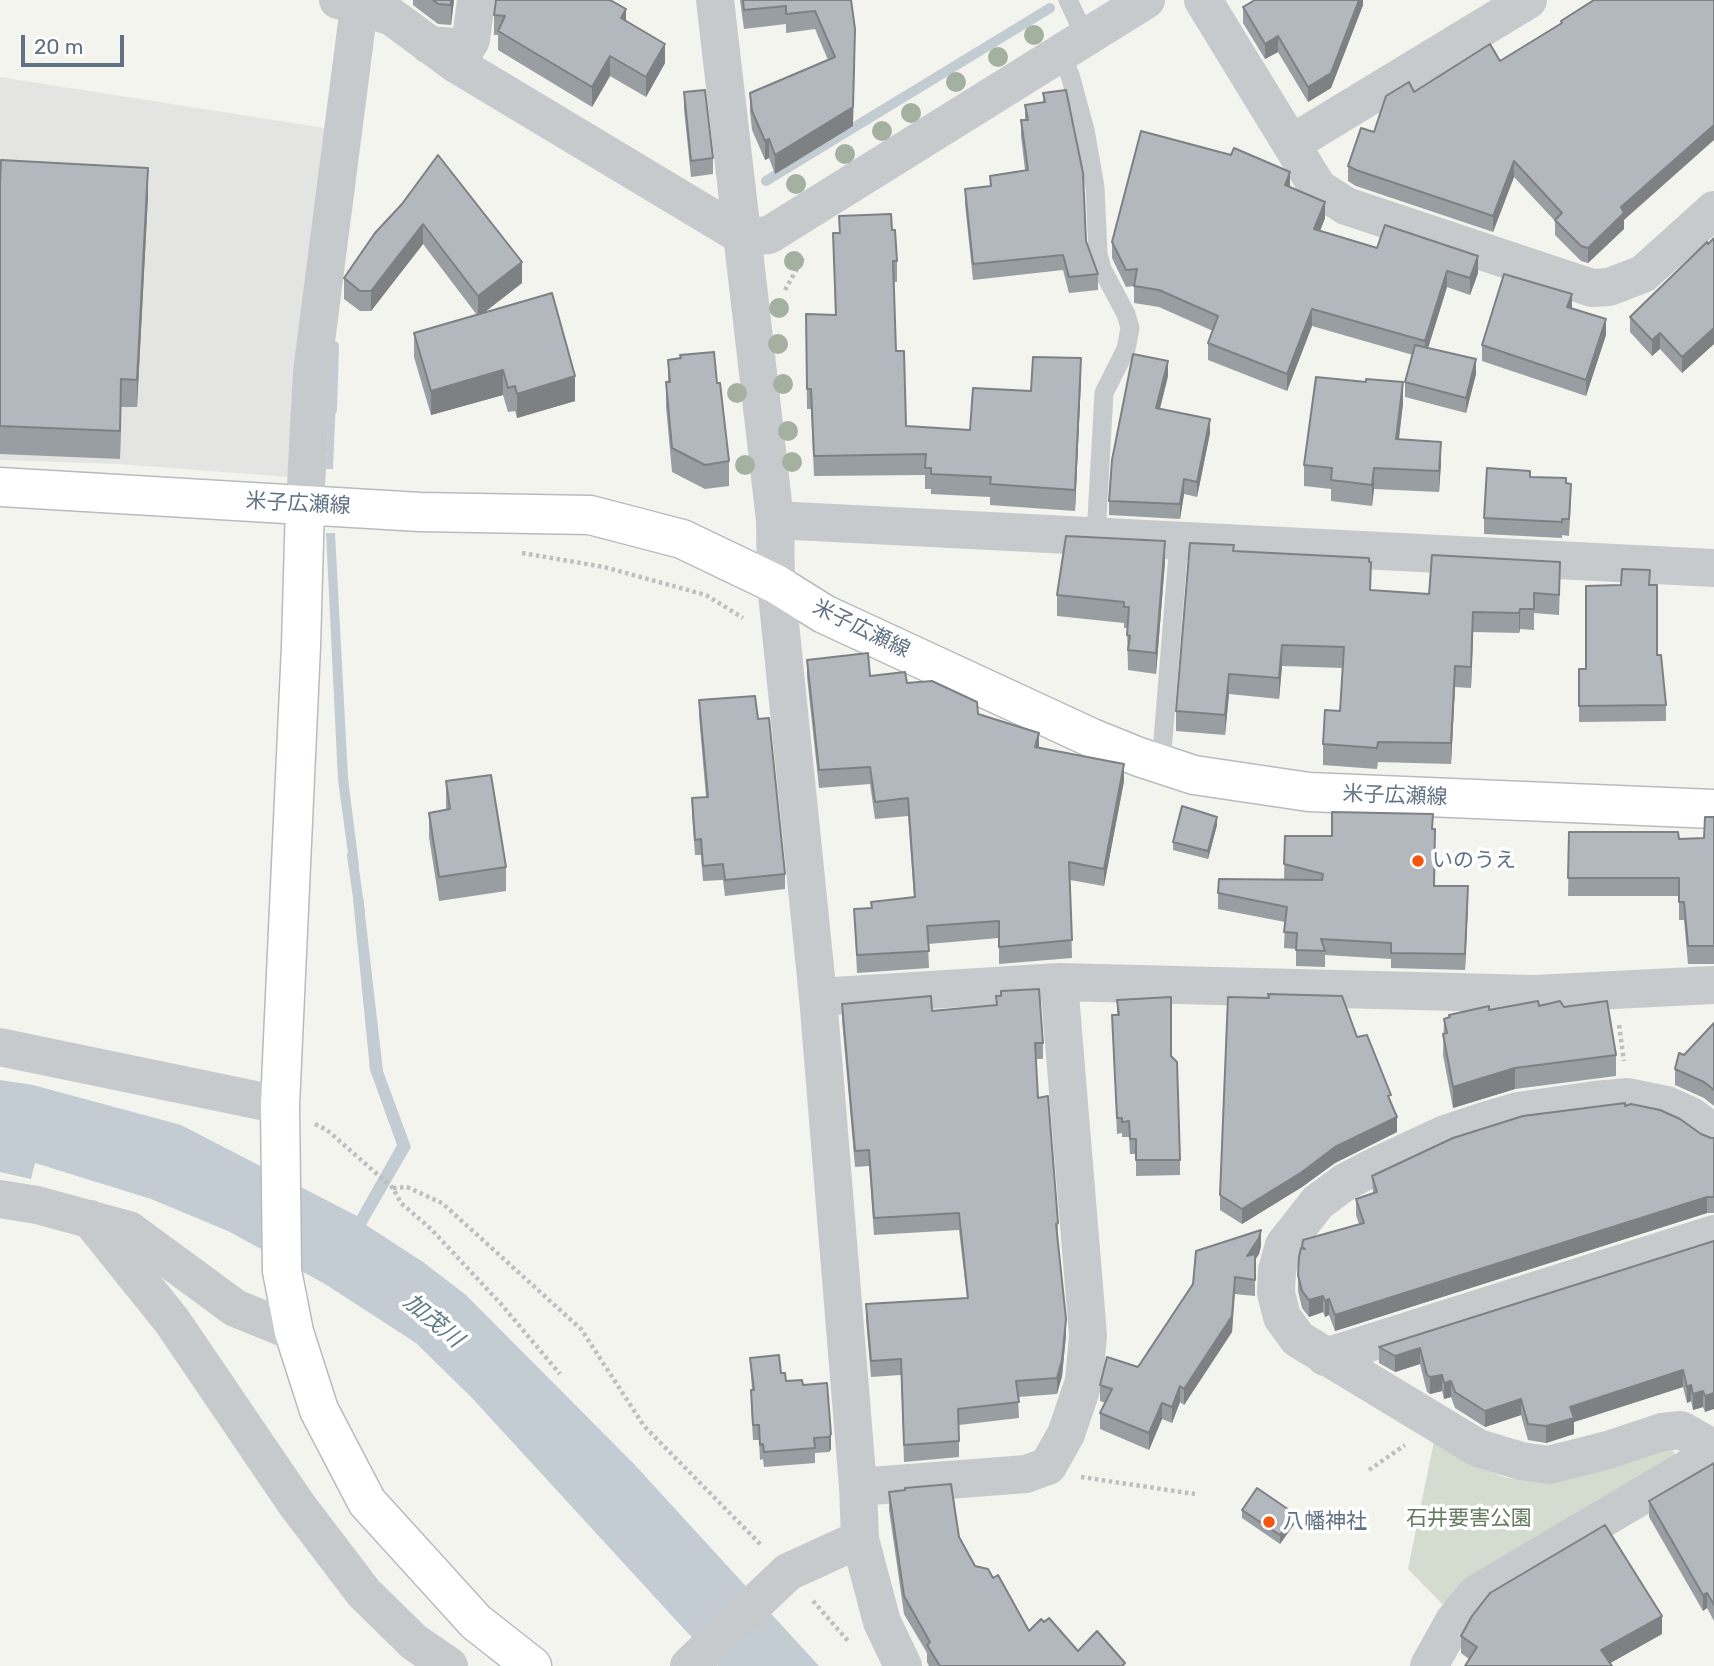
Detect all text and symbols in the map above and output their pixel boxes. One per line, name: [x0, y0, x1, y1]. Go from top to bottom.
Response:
scale bar: [24, 21, 128, 65]
text: 20 m: [34, 34, 83, 59]
street label: 米子広瀬線: [245, 489, 351, 519]
street label: 米子広瀬線: [808, 595, 914, 663]
street label: 米子広瀬線: [1342, 782, 1448, 810]
place label: いのうえ: [1432, 848, 1516, 874]
marker: いのうえ: [1410, 853, 1426, 869]
water label: 加茂川: [398, 1288, 468, 1354]
park label: 石井要害公園: [1406, 1506, 1532, 1532]
place label: 八幡神社: [1283, 1509, 1367, 1535]
marker: 八幡神社: [1261, 1514, 1277, 1530]

